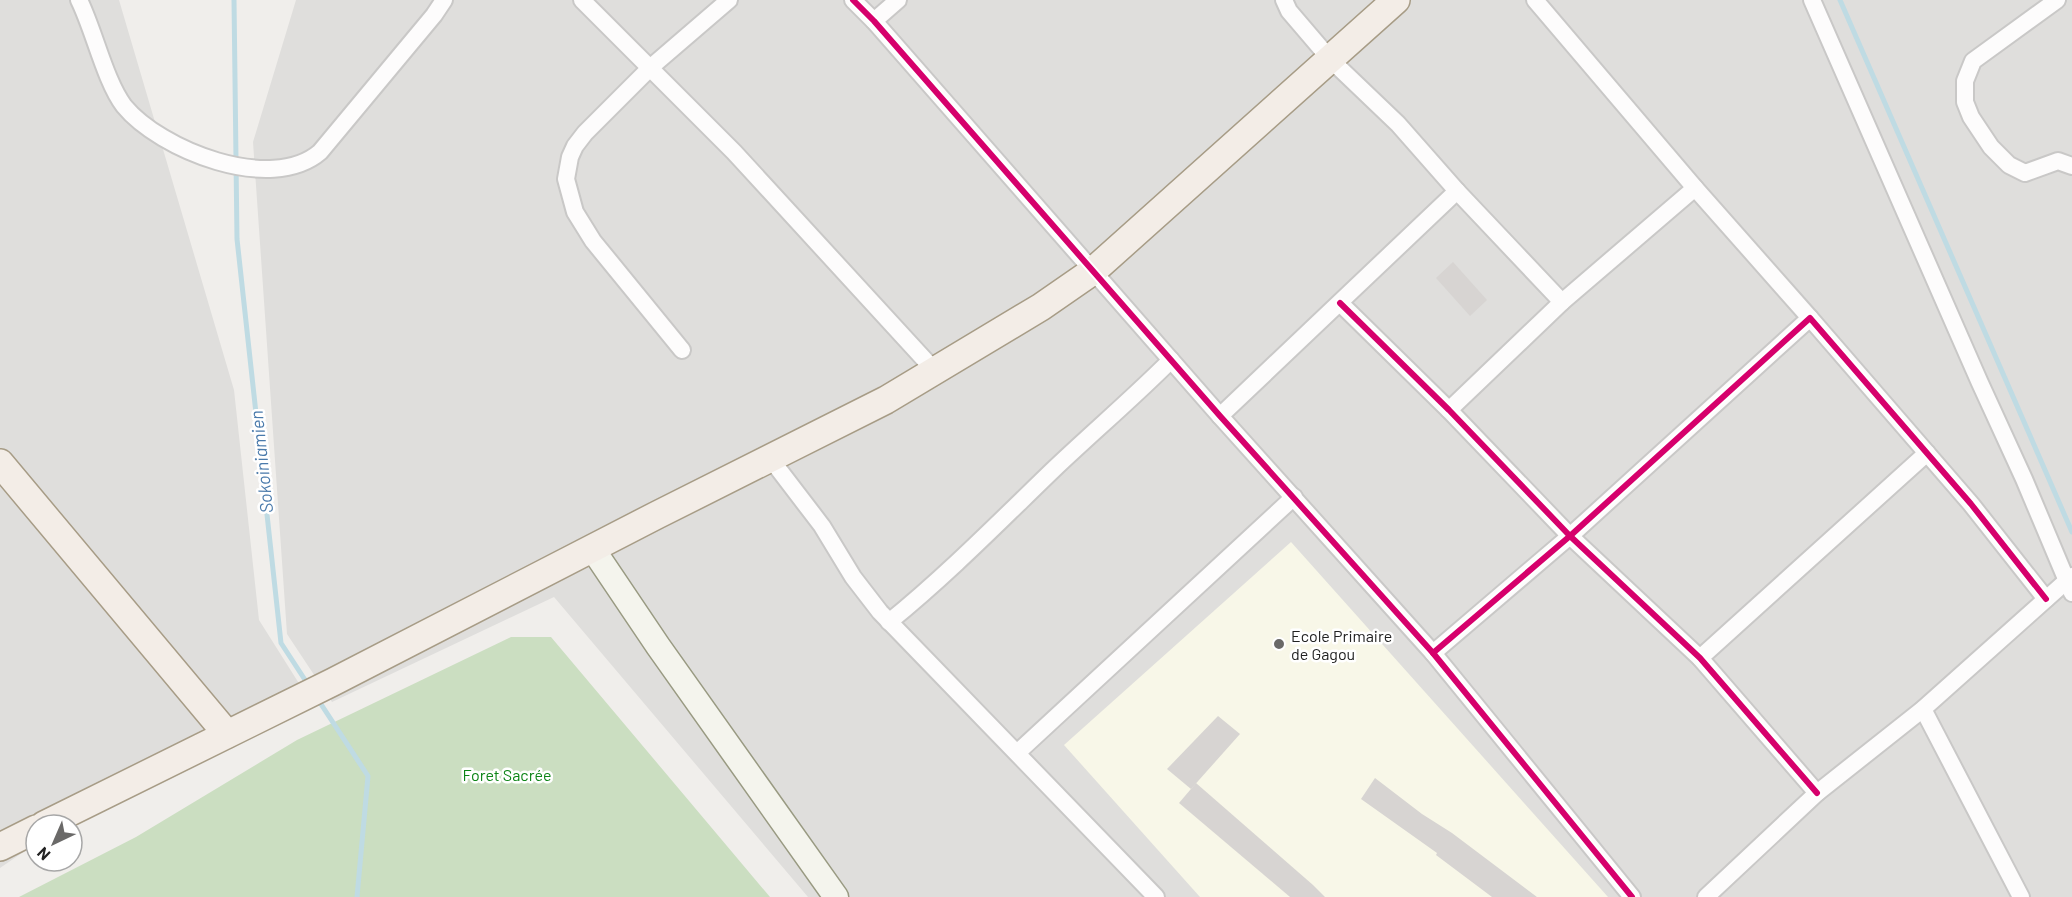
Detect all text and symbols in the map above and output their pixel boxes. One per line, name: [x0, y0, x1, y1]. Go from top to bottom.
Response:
water label: Sokoiniamien: [245, 410, 277, 514]
place label: Ecole Primaire de Gagou: [1291, 626, 1392, 663]
marker: Ecole Primaire de Gagou: [1272, 637, 1286, 651]
park label: Foret Sacrée: [463, 765, 551, 784]
north arrow: [24, 813, 84, 873]
text: N: [33, 844, 54, 865]

